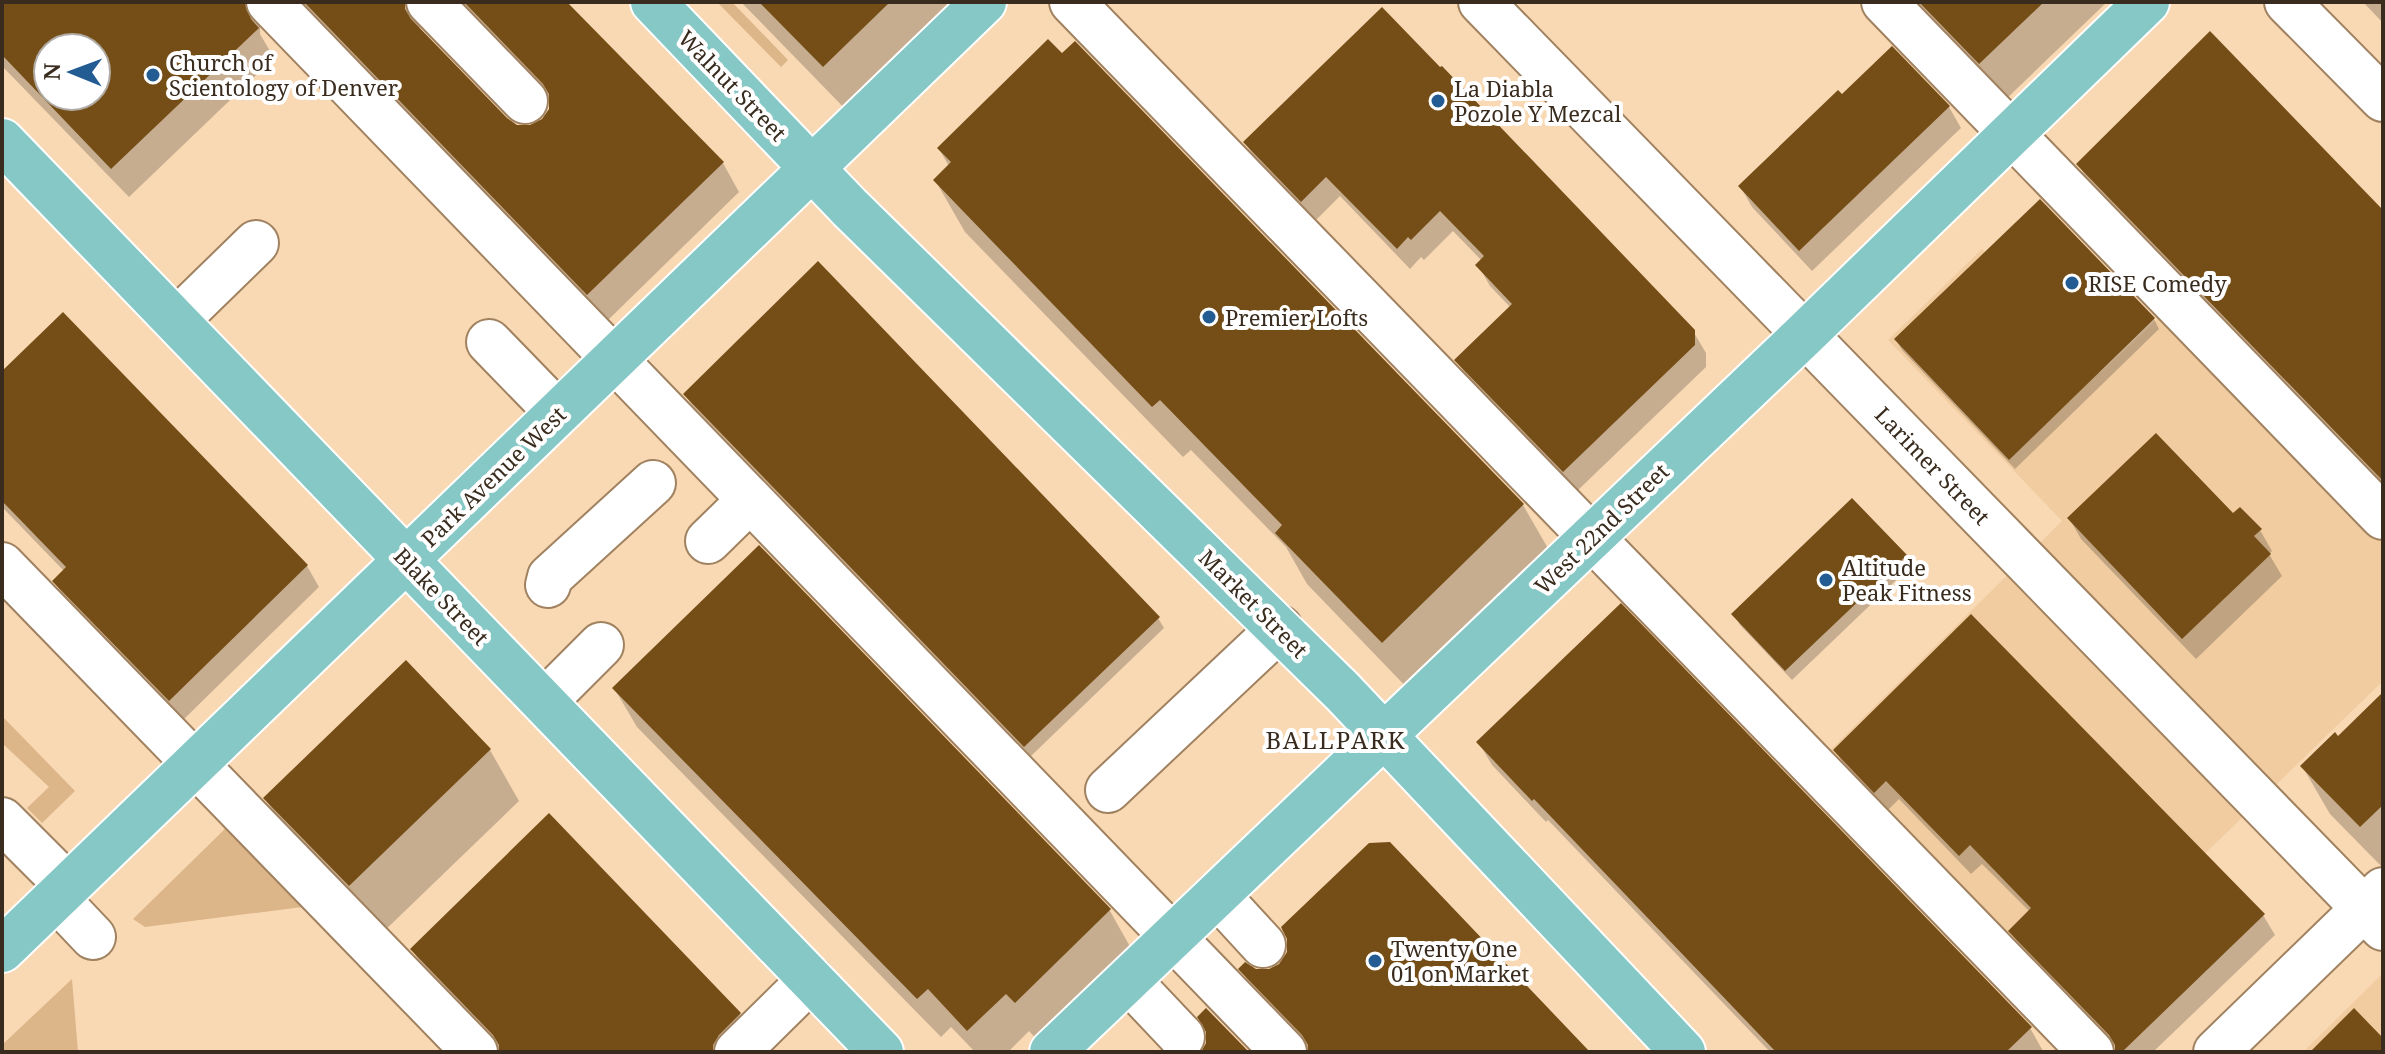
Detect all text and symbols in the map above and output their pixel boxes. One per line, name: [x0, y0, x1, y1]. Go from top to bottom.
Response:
street label: Walnut Street: [672, 23, 794, 147]
north arrow: [32, 32, 112, 112]
place label: Church of Scientology of Denver: [169, 47, 399, 102]
text: N: [36, 63, 66, 81]
marker: Church of Scientology of Denver: [144, 66, 162, 84]
place label: La Diabla Pozole Y Mezcal: [1454, 73, 1622, 128]
marker: La Diabla Pozole Y Mezcal: [1429, 92, 1447, 110]
place label: RISE Comedy: [2088, 268, 2227, 298]
marker: RISE Comedy: [2063, 274, 2081, 292]
place label: Premier Lofts: [1225, 302, 1368, 332]
marker: Premier Lofts: [1200, 308, 1218, 326]
street label: Park Avenue West: [414, 399, 572, 553]
street label: Larimer Street: [1869, 399, 1997, 531]
street label: West 22nd Street: [1527, 456, 1675, 600]
street label: Blake Street: [388, 541, 496, 652]
street label: Market Street: [1193, 542, 1315, 664]
place label: Altitude Peak Fitness: [1842, 552, 1972, 607]
marker: Altitude Peak Fitness: [1817, 571, 1835, 589]
district label: BALLPARK: [1266, 723, 1406, 756]
place label: Twenty One 01 on Market: [1391, 933, 1530, 988]
marker: Twenty One 01 on Market: [1366, 952, 1384, 970]

